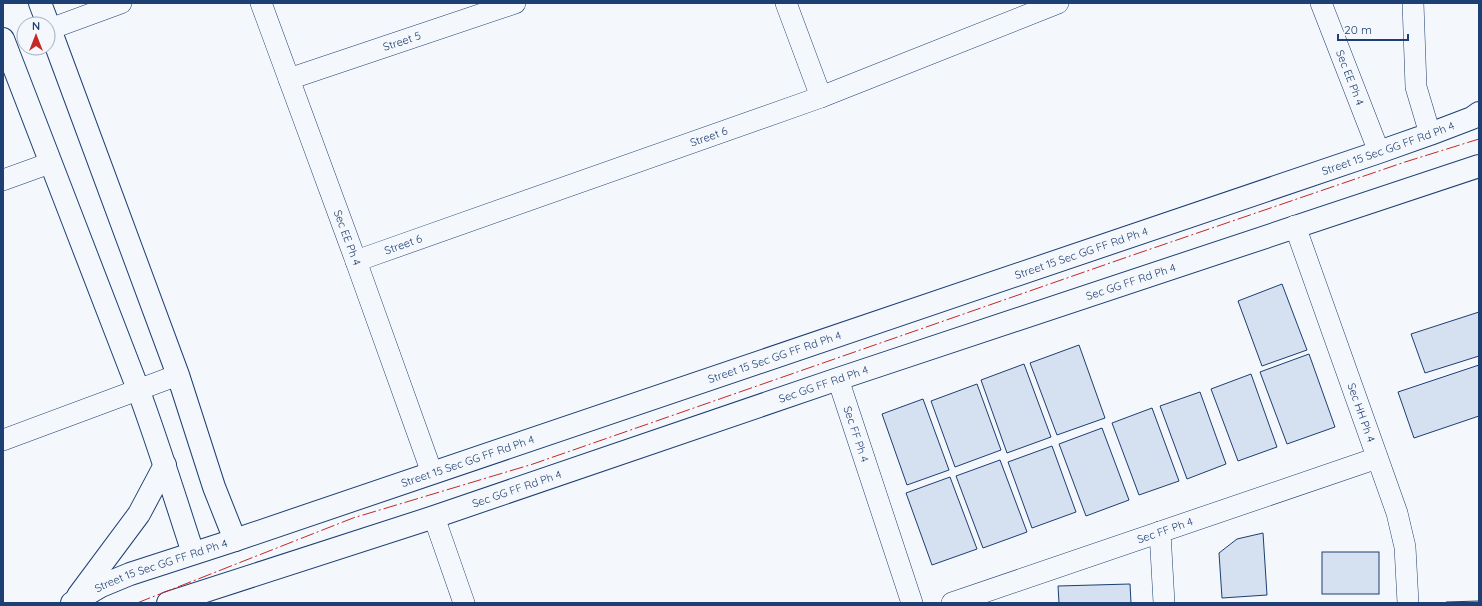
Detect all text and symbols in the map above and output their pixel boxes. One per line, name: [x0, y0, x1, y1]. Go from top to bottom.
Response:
north arrow: [16, 16, 56, 56]
scale bar: [1338, 16, 1408, 42]
text: N: [32, 19, 40, 33]
text: 20 m: [1344, 22, 1372, 37]
street label: Street 5: [381, 28, 423, 54]
street label: Sec EE Ph 4: [1333, 48, 1367, 107]
street label: Street 15 Sec GG FF Rd Ph 4: [1320, 118, 1456, 178]
street label: Street 6: [688, 123, 730, 150]
street label: Sec EE Ph 4: [331, 208, 364, 267]
street label: Street 15 Sec GG FF Rd Ph 4: [1013, 224, 1149, 282]
street label: Street 6: [382, 231, 424, 257]
street label: Sec GG FF Rd Ph 4: [1085, 260, 1177, 302]
street label: Street 15 Sec GG FF Rd Ph 4: [706, 328, 842, 386]
street label: Sec GG FF Rd Ph 4: [777, 363, 869, 405]
street label: Sec HH Ph 4: [1344, 381, 1378, 444]
street label: Sec FF Ph 4: [840, 404, 872, 464]
street label: Street 15 Sec GG FF Rd Ph 4: [400, 432, 536, 490]
street label: Sec GG FF Rd Ph 4: [471, 468, 563, 510]
street label: Sec FF Ph 4: [1135, 514, 1195, 546]
street label: Street 15 Sec GG FF Rd Ph 4: [92, 536, 229, 595]

